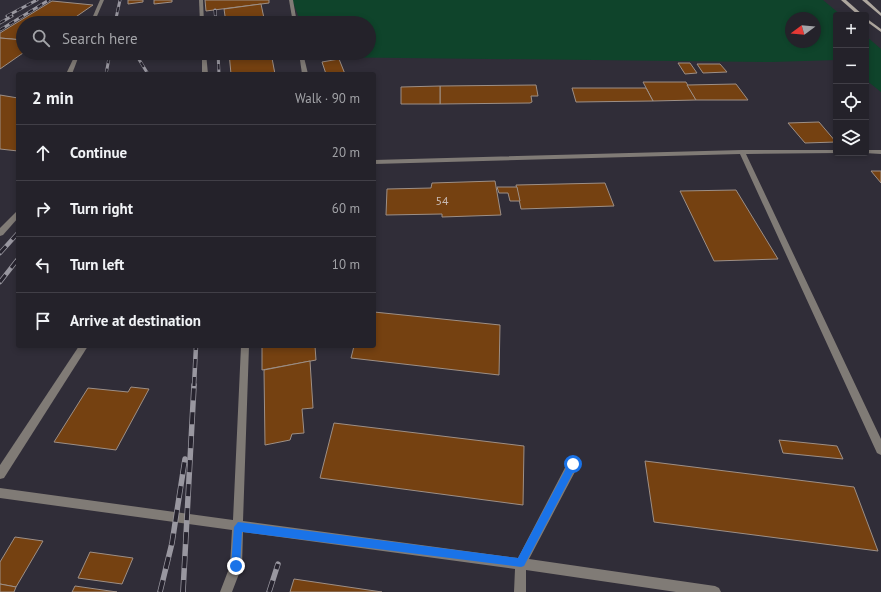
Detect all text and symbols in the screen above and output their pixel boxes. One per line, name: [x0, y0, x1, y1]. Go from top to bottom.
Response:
north arrow: [785, 12, 821, 48]
map controls: [833, 12, 869, 156]
button: +: [833, 12, 869, 48]
search box: [16, 16, 376, 60]
icon: search: [30, 27, 52, 49]
text: Search here: [62, 29, 138, 48]
button: −: [833, 48, 869, 84]
button: locate: [833, 84, 869, 120]
text: 2 min: [32, 87, 73, 109]
text: Walk · 90 m: [295, 90, 360, 107]
button: layers: [833, 120, 869, 156]
icon: ahead: [32, 142, 54, 164]
text: Continue: [70, 143, 127, 162]
text: 20 m: [332, 144, 360, 161]
house number: 54: [435, 193, 449, 208]
icon: right: [32, 198, 54, 220]
text: Turn right: [70, 199, 133, 218]
text: 60 m: [332, 200, 360, 217]
icon: left: [32, 254, 54, 276]
text: Turn left: [70, 255, 124, 274]
text: 10 m: [332, 256, 360, 273]
icon: arrive: [32, 310, 54, 332]
text: Arrive at destination: [70, 311, 201, 330]
route start: [564, 455, 582, 473]
route end: [227, 557, 245, 575]

